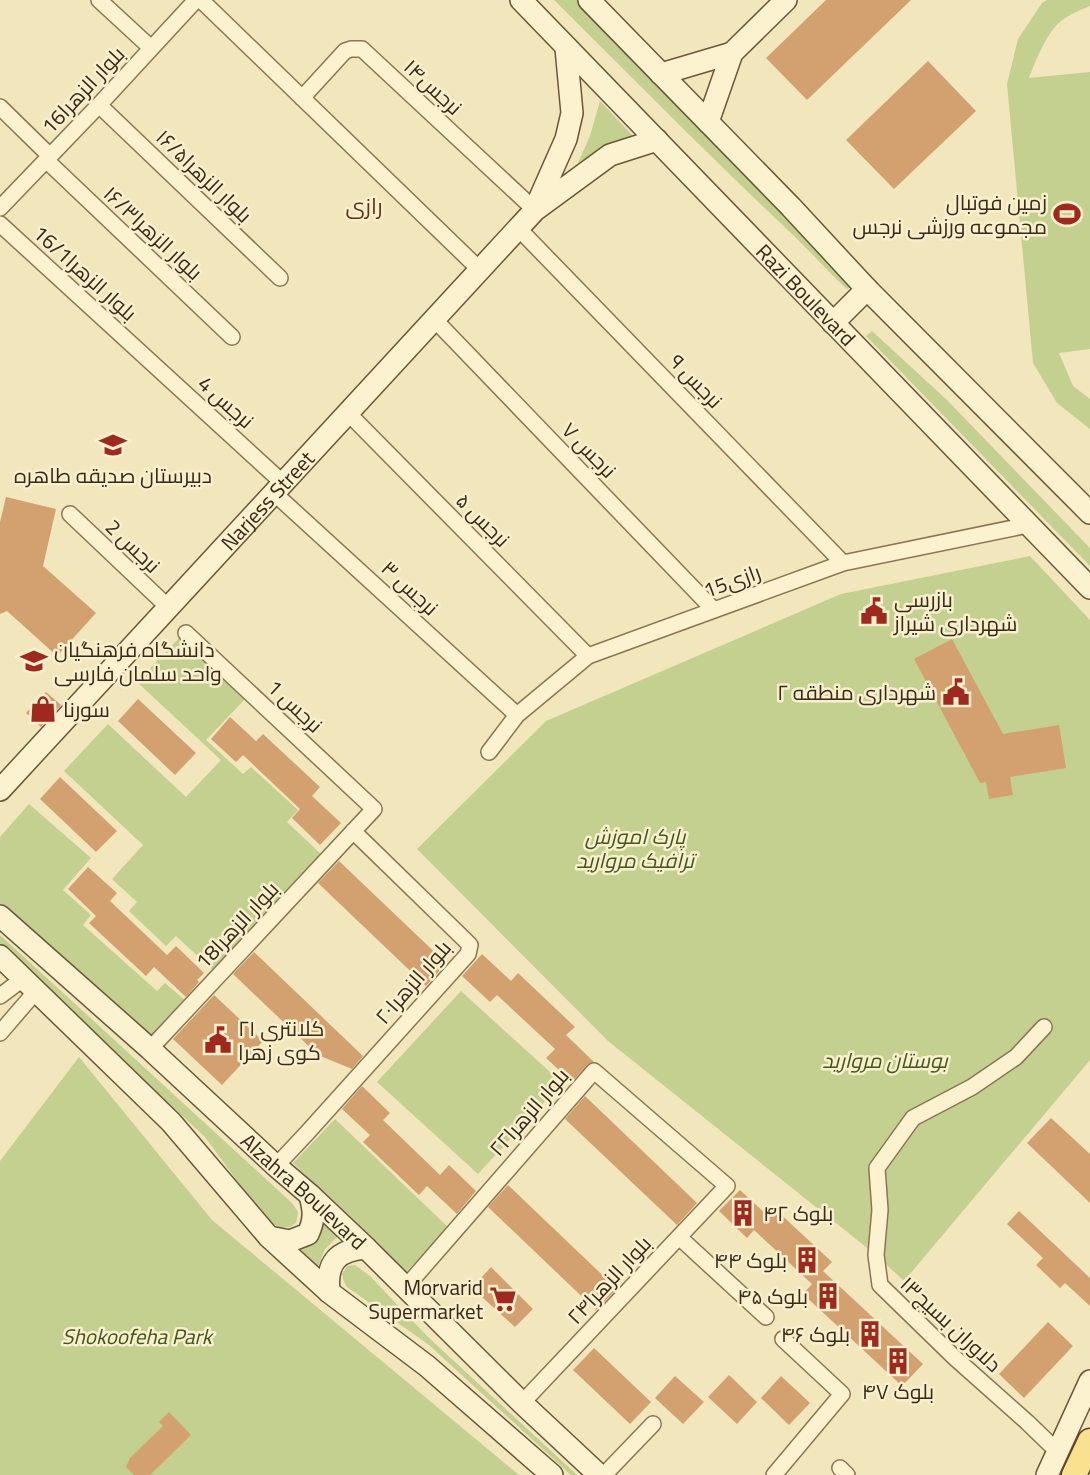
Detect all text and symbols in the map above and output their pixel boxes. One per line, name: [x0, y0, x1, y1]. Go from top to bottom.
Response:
street label: 16بلوار الزهرا: [31, 37, 135, 143]
street label: نرجس۱۴: [394, 49, 472, 125]
street label: بلوار الزهرا۱۶/۵: [146, 119, 262, 233]
street label: بلوار الزهرا۱۶/۳: [94, 176, 212, 290]
place label: زمین فوتبال مجموعه ورزشی نرجس: [853, 183, 1047, 246]
district label: رازی: [345, 185, 383, 227]
sports icon: زمین فوتبال مجموعه ورزشی نرجس: [1052, 199, 1082, 229]
street label: بلوار الزهرا16/1: [24, 215, 146, 331]
street label: Razi Boulevard: [746, 234, 866, 356]
street label: نرجس ۹: [659, 344, 733, 418]
street label: 4 نرجس: [188, 365, 264, 439]
street label: نرجس ۷: [552, 412, 626, 488]
school or university icon: دبیرستان صدیقه طاهره: [98, 430, 128, 460]
street label: Narjess Street: [210, 440, 325, 560]
place label: دبیرستان صدیقه طاهره: [14, 456, 212, 495]
street label: نرجس ۵: [446, 483, 520, 557]
street label: 2 نرجس: [96, 509, 170, 583]
street label: نرجس ۳: [372, 550, 448, 626]
street label: 15رازی: [698, 553, 766, 609]
place label: بازرسی شهرداری شیراز: [893, 580, 1017, 643]
public building icon: بازرسی شهرداری شیراز: [859, 596, 889, 626]
place label: دانشگاه فرهنگیان واحد سلمان فارسی: [54, 630, 222, 693]
school or university icon: دانشگاه فرهنگیان واحد سلمان فارسی: [19, 646, 49, 676]
street label: 1 نرجس: [258, 669, 332, 743]
place label: شهرداری منطقه ۲: [777, 673, 936, 712]
public building icon: شهرداری منطقه ۲: [941, 677, 971, 707]
place label: سورنا: [63, 690, 110, 729]
shop icon: سورنا: [28, 694, 58, 724]
park label: پارک اموزش ترافیک مروارید: [576, 817, 697, 880]
street label: 18بلوار الزهرا: [185, 872, 289, 978]
street label: بلوار الزهرا۲۰: [365, 930, 461, 1034]
place label: کلانتری ۲۱ کوی زهرا: [238, 1009, 324, 1072]
public building icon: کلانتری ۲۱ کوی زهرا: [203, 1025, 233, 1055]
park label: بوستان مروارید: [822, 1041, 949, 1080]
street label: بلوار الزهرا۲۲: [479, 1058, 579, 1166]
street label: Alzahra Boulevard: [231, 1123, 377, 1260]
place label: بلوک ۴۲: [763, 1194, 833, 1233]
building icon: بلوک ۴۲: [728, 1198, 758, 1228]
street label: بلوار الزهرا۲۴: [557, 1226, 661, 1334]
place label: بلوک ۴۴: [714, 1241, 787, 1280]
building icon: بلوک ۴۴: [792, 1245, 822, 1275]
street label: دلاوران بسیج۱۳: [891, 1266, 1011, 1382]
place label: Morvarid Supermarket: [368, 1268, 484, 1331]
place label: بلوک ۴۵: [737, 1277, 808, 1316]
building icon: بلوک ۴۵: [813, 1281, 843, 1311]
supermarket icon: Morvarid Supermarket: [488, 1284, 518, 1314]
place label: بلوک ۴۶: [781, 1315, 850, 1354]
park label: Shokoofeha Park: [62, 1317, 215, 1356]
building icon: بلوک ۴۶: [855, 1319, 885, 1349]
building icon: بلوک ۴۷: [883, 1346, 913, 1376]
place label: بلوک ۴۷: [862, 1372, 934, 1411]

